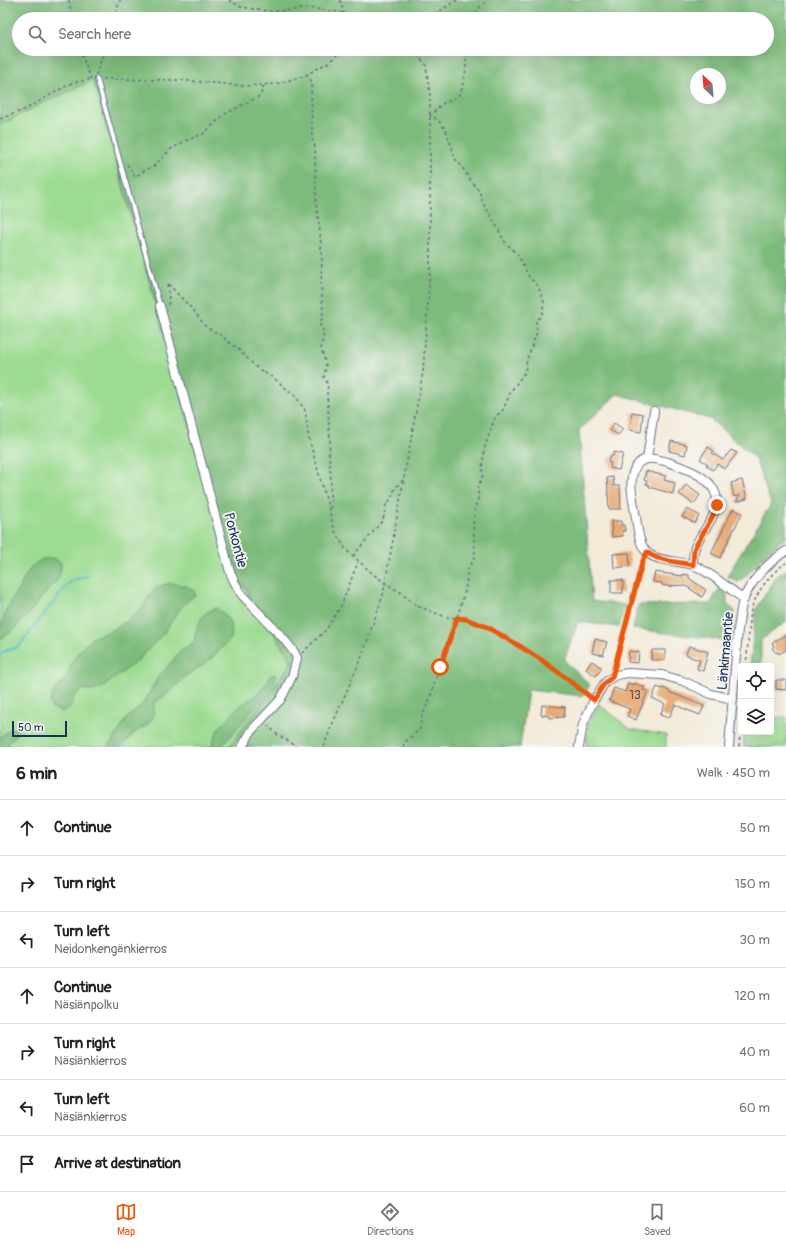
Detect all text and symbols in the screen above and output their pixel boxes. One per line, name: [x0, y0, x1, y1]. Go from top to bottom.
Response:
search box: [12, 12, 774, 56]
icon: search: [26, 23, 48, 45]
text: Search here: [58, 25, 131, 44]
north arrow: [690, 68, 726, 104]
route end: [708, 496, 726, 514]
street label: Porkontie: [220, 511, 251, 570]
street label: Länkimaantie: [714, 611, 737, 691]
route start: [431, 658, 449, 676]
map controls: [738, 663, 774, 735]
button: locate: [738, 663, 774, 699]
house number: 13: [629, 688, 641, 703]
button: layers: [738, 699, 774, 735]
scale bar: [12, 719, 67, 738]
text: 50 m: [18, 721, 44, 734]
text: 6 min: [16, 763, 57, 784]
text: Walk · 450 m: [697, 765, 770, 781]
icon: ahead: [16, 817, 38, 839]
text: Continue: [54, 818, 112, 837]
text: 50 m: [740, 820, 770, 836]
icon: right: [16, 873, 38, 895]
text: Turn right: [54, 874, 115, 893]
text: 150 m: [735, 876, 770, 892]
text: Turn left: [54, 922, 110, 941]
icon: left: [16, 929, 38, 951]
text: 30 m: [740, 932, 770, 948]
text: Neidonkengänkierros: [54, 941, 167, 957]
text: Continue: [54, 978, 112, 997]
icon: ahead: [16, 985, 38, 1007]
text: 120 m: [734, 988, 770, 1004]
text: Näsiänpolku: [54, 997, 119, 1013]
text: Turn right: [54, 1034, 115, 1053]
icon: right: [16, 1041, 38, 1063]
text: 40 m: [739, 1044, 770, 1060]
text: Näsiänkierros: [54, 1053, 127, 1069]
text: Turn left: [54, 1090, 110, 1109]
icon: left: [16, 1097, 38, 1119]
text: 60 m: [739, 1100, 770, 1116]
text: Näsiänkierros: [54, 1109, 127, 1125]
icon: arrive: [16, 1153, 38, 1175]
text: Arrive at destination: [54, 1154, 181, 1173]
tab: Map: [115, 1201, 137, 1238]
tab: Directions: [367, 1201, 414, 1238]
tab: Saved: [644, 1201, 671, 1238]

